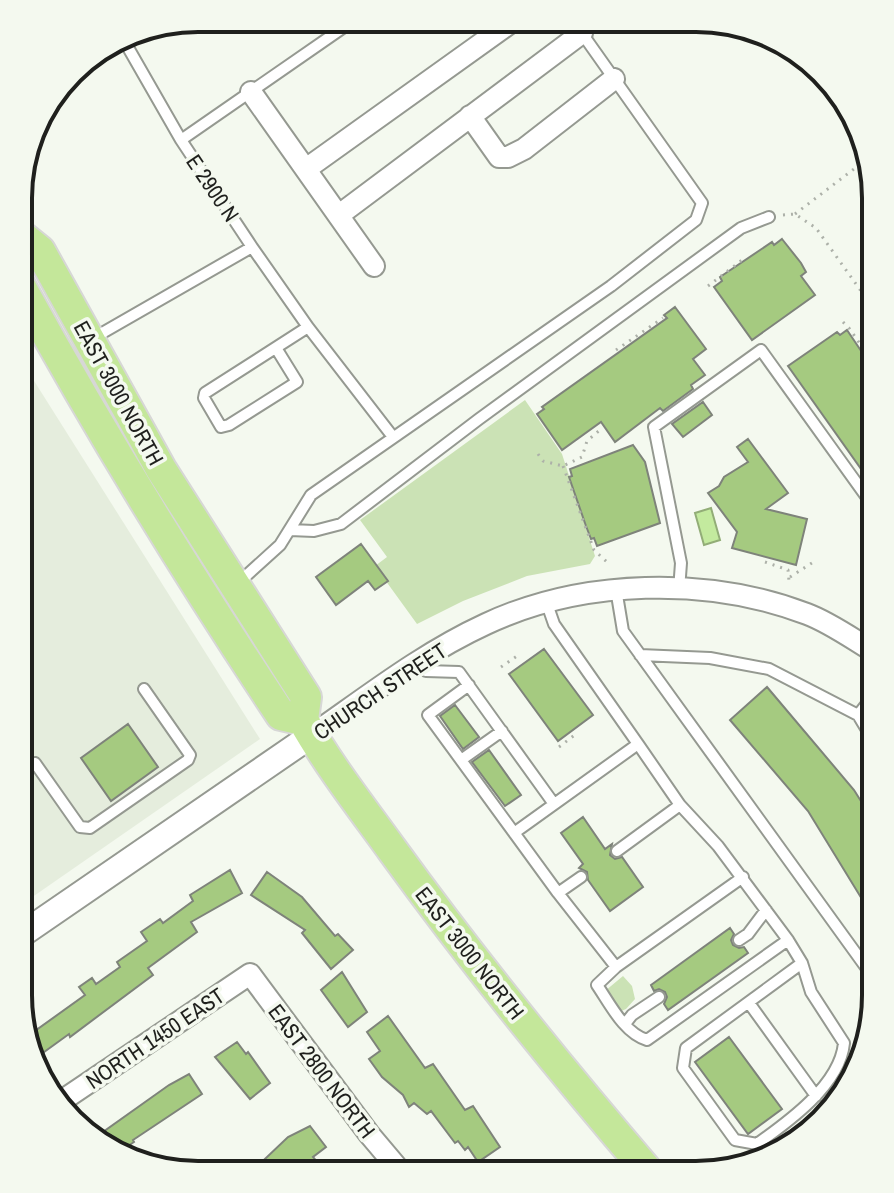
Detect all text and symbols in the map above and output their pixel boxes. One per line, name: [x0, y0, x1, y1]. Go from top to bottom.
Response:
street label: E 2900 N: [180, 148, 246, 228]
street label: EAST 3000 NORTH: [67, 315, 171, 471]
street label: CHURCH STREET: [308, 635, 452, 747]
street label: EAST 3000 NORTH: [409, 880, 531, 1026]
street label: NORTH 1450 EAST: [80, 981, 230, 1095]
street label: EAST 2800 NORTH: [262, 998, 382, 1144]

